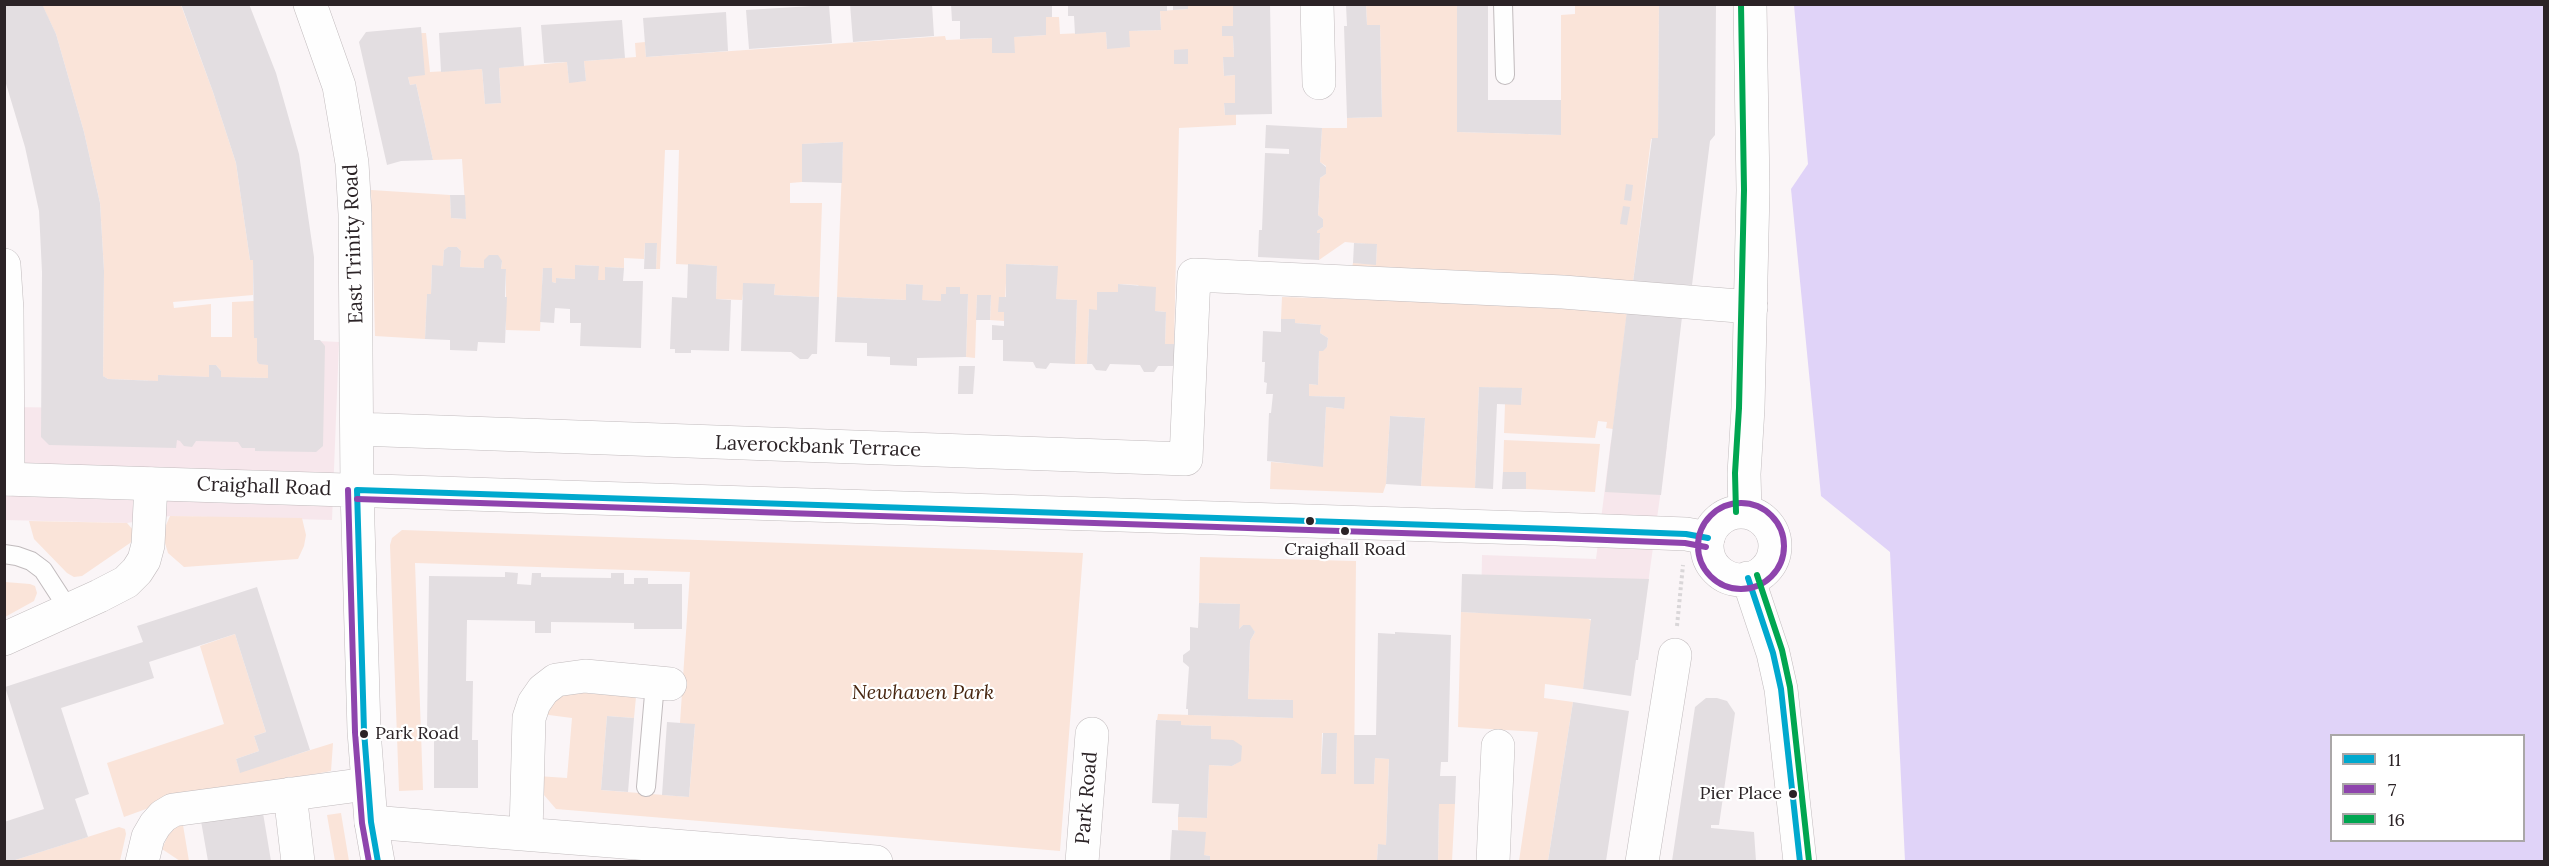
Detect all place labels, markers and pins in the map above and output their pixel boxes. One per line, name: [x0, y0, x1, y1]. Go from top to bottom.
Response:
unlabelled marker: [1304, 515, 1316, 527]
marker: Craighall Road: [1339, 525, 1351, 537]
place label: Craighall Road: [1284, 539, 1406, 561]
place label: Park Road: [375, 723, 459, 745]
marker: Park Road: [358, 728, 370, 740]
place label: Pier Place: [1700, 783, 1782, 805]
marker: Pier Place: [1787, 788, 1799, 800]

